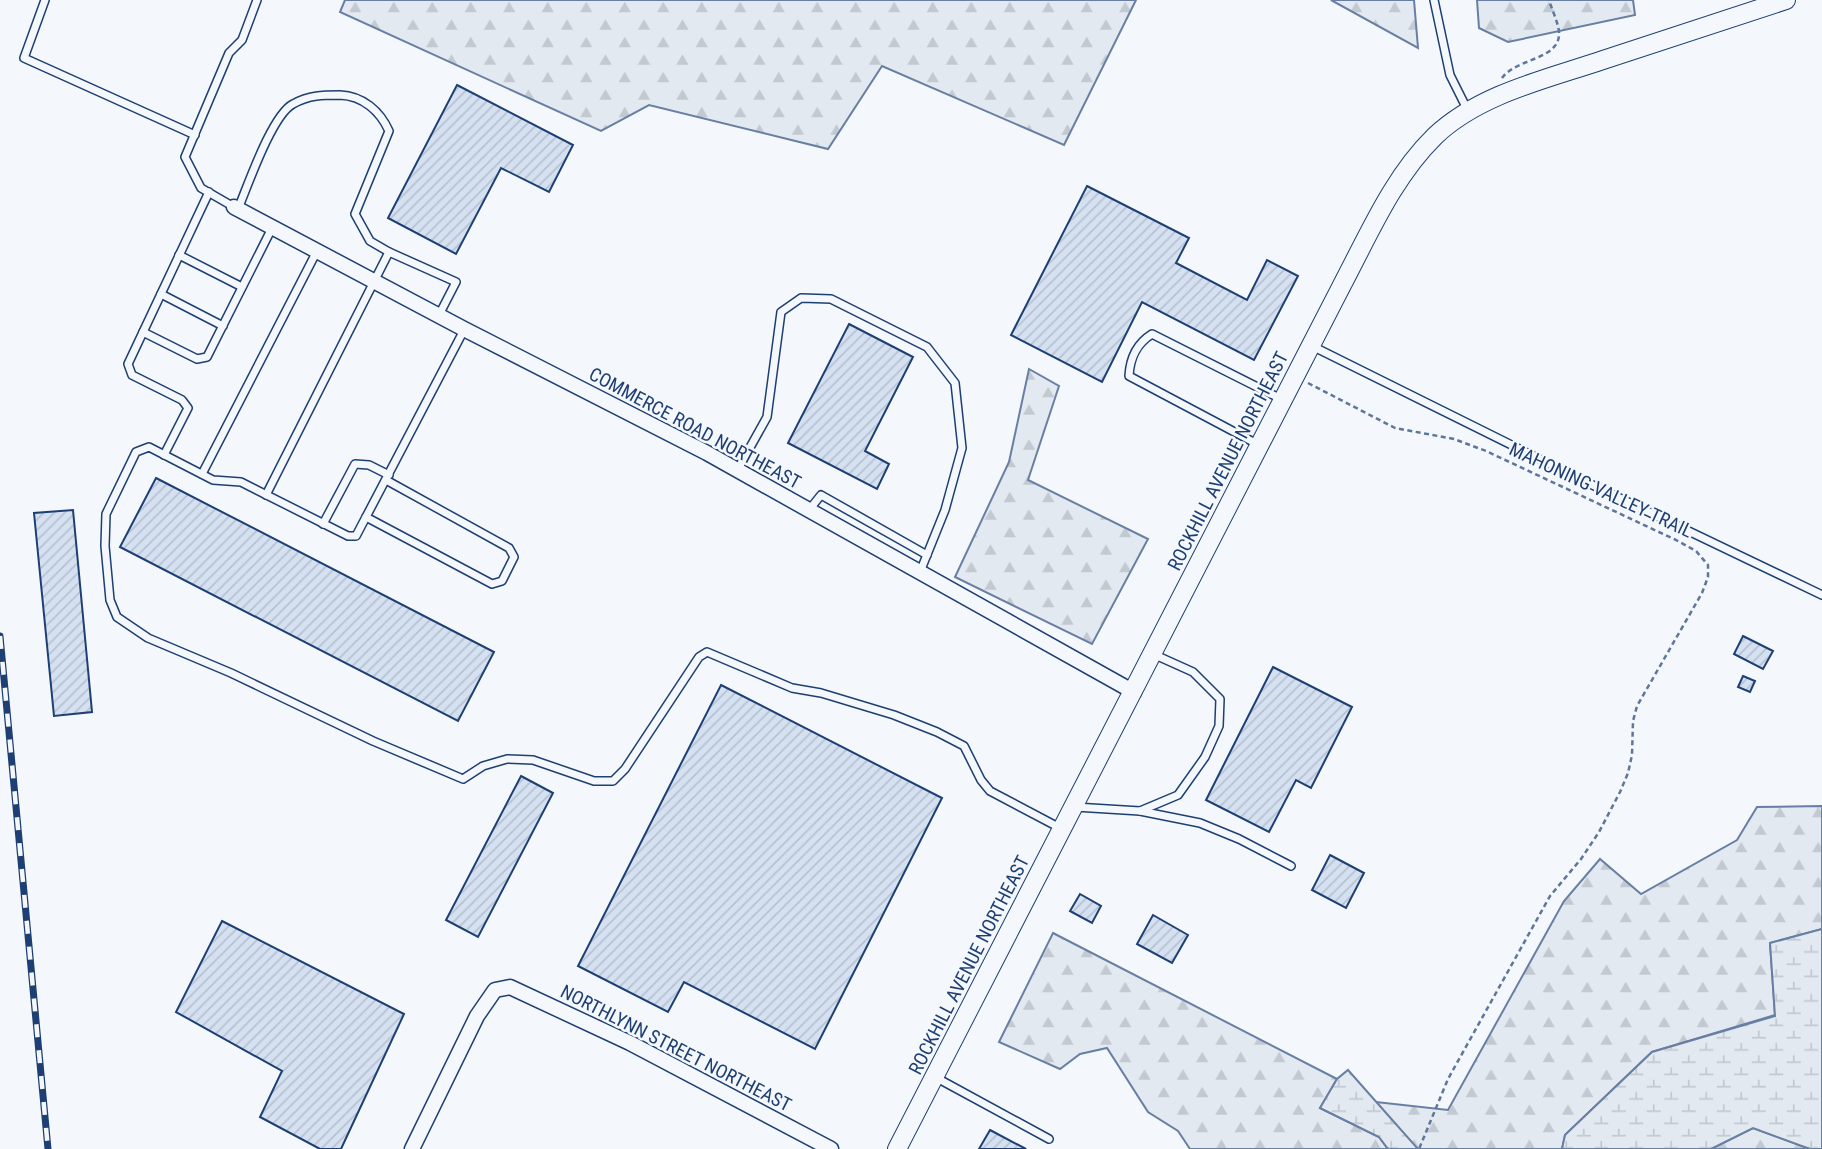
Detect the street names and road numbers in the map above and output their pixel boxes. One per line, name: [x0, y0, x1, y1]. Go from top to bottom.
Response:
street label: ROCKHILL AVENUE NORTHEAST: [1163, 348, 1293, 574]
street label: COMMERCE ROAD NORTHEAST: [585, 362, 805, 494]
street label: MAHONING VALLEY TRAIL: [1506, 437, 1696, 543]
street label: ROCKHILL AVENUE NORTHEAST: [904, 852, 1034, 1078]
street label: NORTHLYNN STREET NORTHEAST: [557, 980, 795, 1116]

